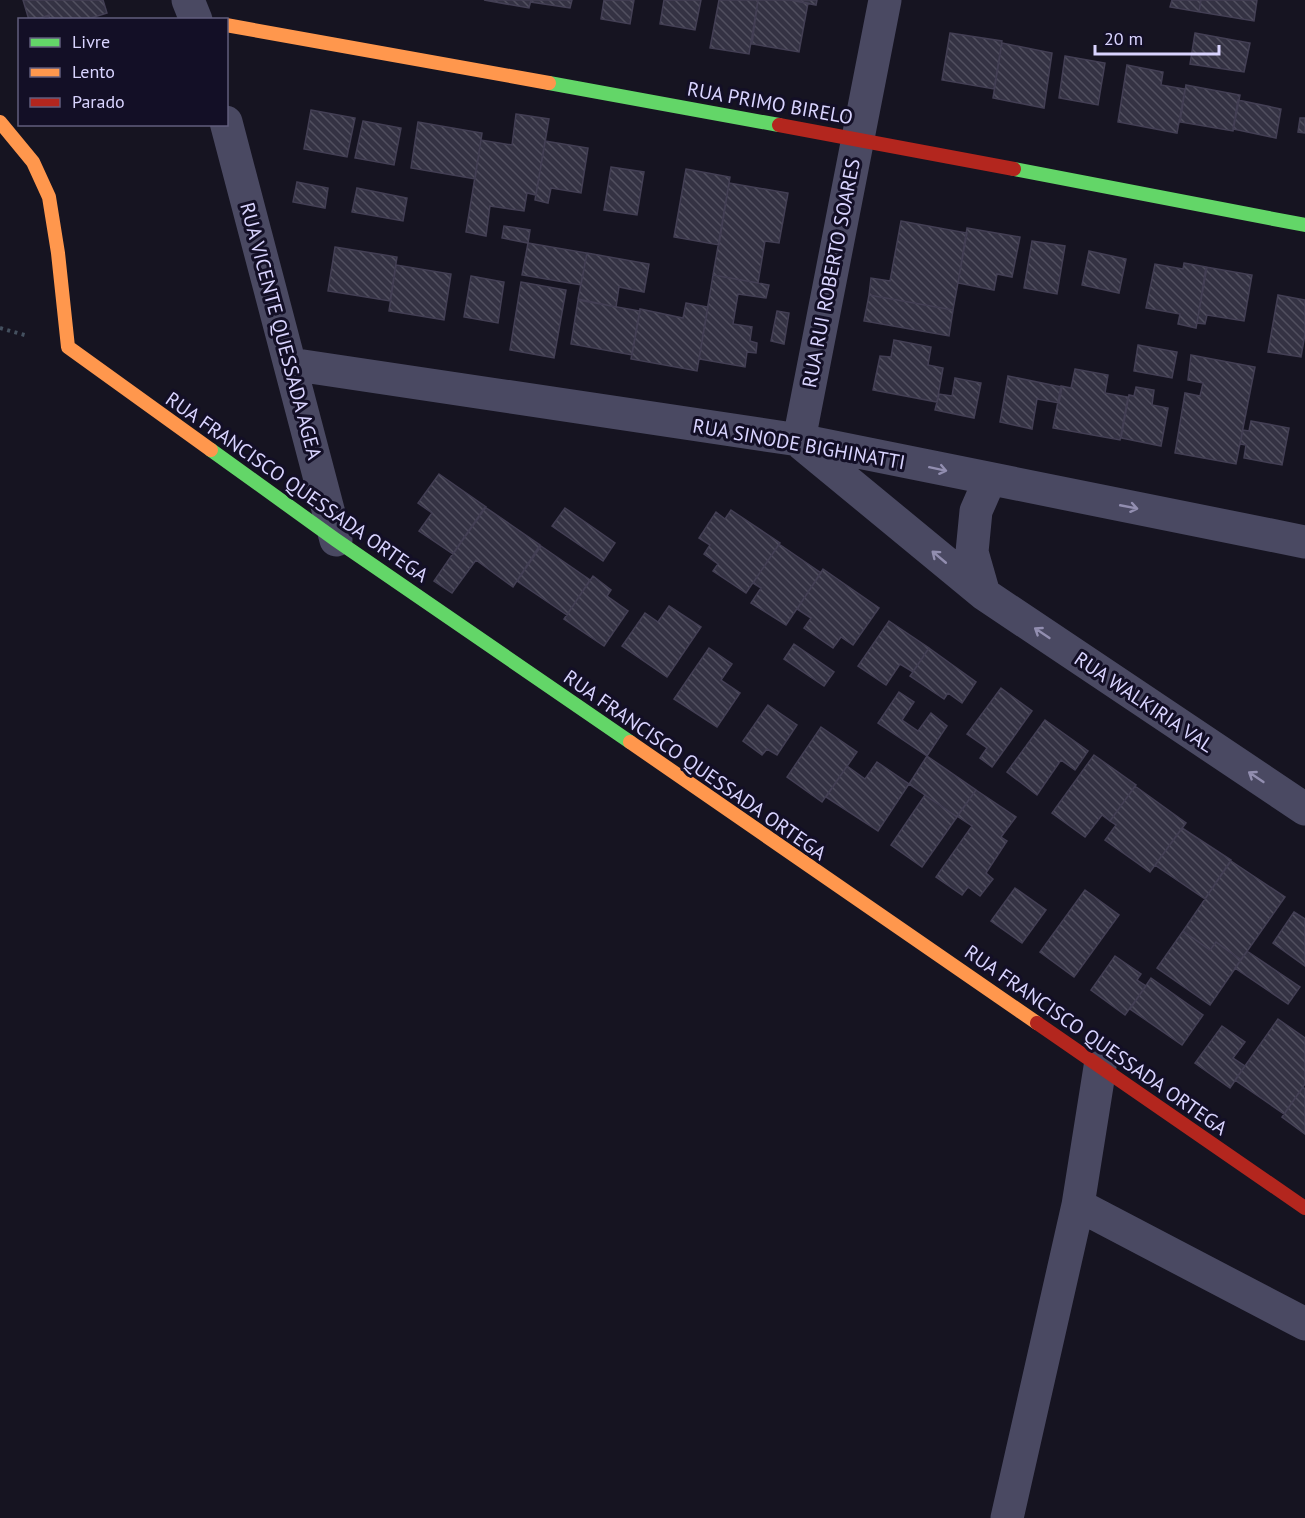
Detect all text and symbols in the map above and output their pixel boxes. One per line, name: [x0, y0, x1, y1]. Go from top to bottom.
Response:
legend: [18, 18, 228, 126]
scale bar: [1095, 18, 1220, 56]
text: 20 m: [1104, 27, 1143, 50]
text: Livre: [72, 30, 110, 53]
text: Lento: [72, 60, 115, 83]
street label: RUA PRIMO BIRELO: [685, 76, 855, 130]
text: Parado: [72, 90, 125, 113]
street label: RUA RUI ROBERTO SOARES: [796, 156, 866, 390]
street label: RUA VICENTE QUESSADA AGEA: [234, 200, 328, 463]
street label: RUA FRANCISCO QUESSADA ORTEGA: [160, 386, 434, 588]
street label: RUA SINODE BIGHINATTI: [691, 413, 907, 475]
one-way arrow: [928, 464, 947, 475]
one-way arrow: [1119, 502, 1139, 513]
one-way arrow: [931, 550, 947, 563]
one-way arrow: [1034, 627, 1051, 639]
street label: RUA WALKIRIA VAL: [1069, 646, 1219, 758]
street label: RUA FRANCISCO QUESSADA ORTEGA: [558, 664, 832, 866]
one-way arrow: [1249, 771, 1265, 783]
street label: RUA FRANCISCO QUESSADA ORTEGA: [959, 939, 1233, 1141]

